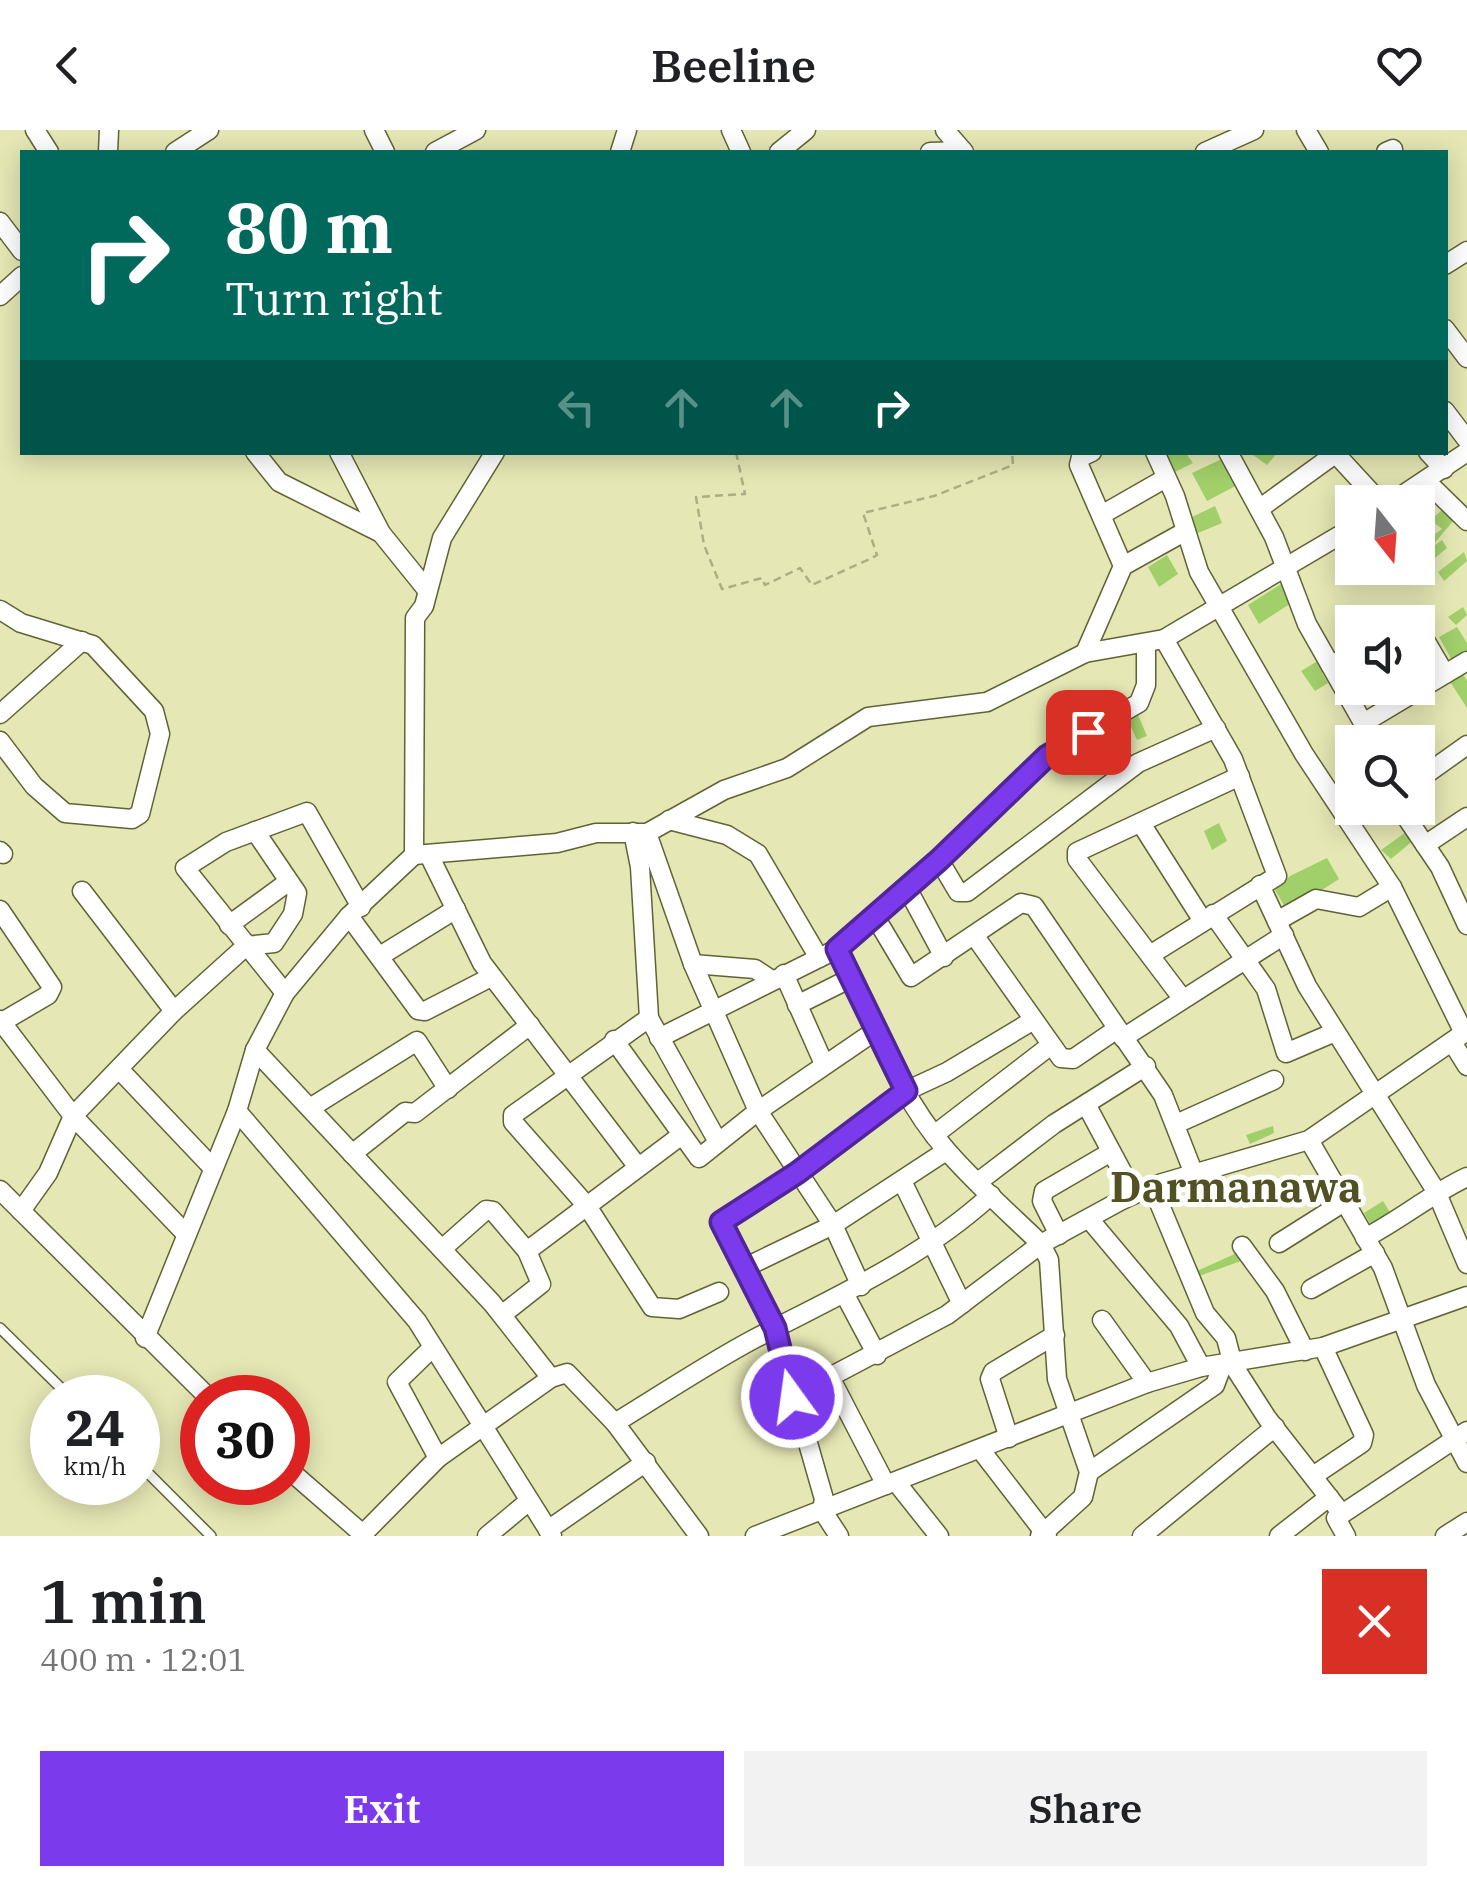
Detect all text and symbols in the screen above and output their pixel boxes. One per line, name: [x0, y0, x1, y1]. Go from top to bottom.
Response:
text: Beeline: [651, 36, 816, 94]
icon: back: [40, 38, 95, 93]
icon: heart: [1372, 38, 1427, 93]
text: 80 m: [225, 181, 393, 272]
icon: right: [60, 190, 190, 320]
text: Turn right: [225, 269, 443, 327]
icon: left: [549, 380, 604, 435]
icon: ahead: [654, 380, 709, 435]
icon: ahead: [759, 380, 814, 435]
icon: right: [864, 380, 919, 435]
north arrow: [1335, 485, 1435, 585]
map controls: [1335, 485, 1435, 825]
button: sound: [1335, 605, 1435, 705]
pin: [1046, 690, 1131, 775]
icon: arrive: [1061, 705, 1116, 760]
button: search: [1335, 725, 1435, 825]
district label: Darmanawa: [1110, 1159, 1362, 1214]
position arrow: [740, 1345, 844, 1449]
speed limit sign: 30: [180, 1375, 310, 1505]
text: 24: [65, 1395, 125, 1460]
text: km/h: [63, 1449, 127, 1482]
text: 1 min: [40, 1561, 207, 1640]
button: close: [1322, 1569, 1427, 1674]
text: 400 m · 12:01: [40, 1638, 247, 1680]
button: Exit: [40, 1751, 724, 1866]
button: Share: [744, 1751, 1427, 1866]

